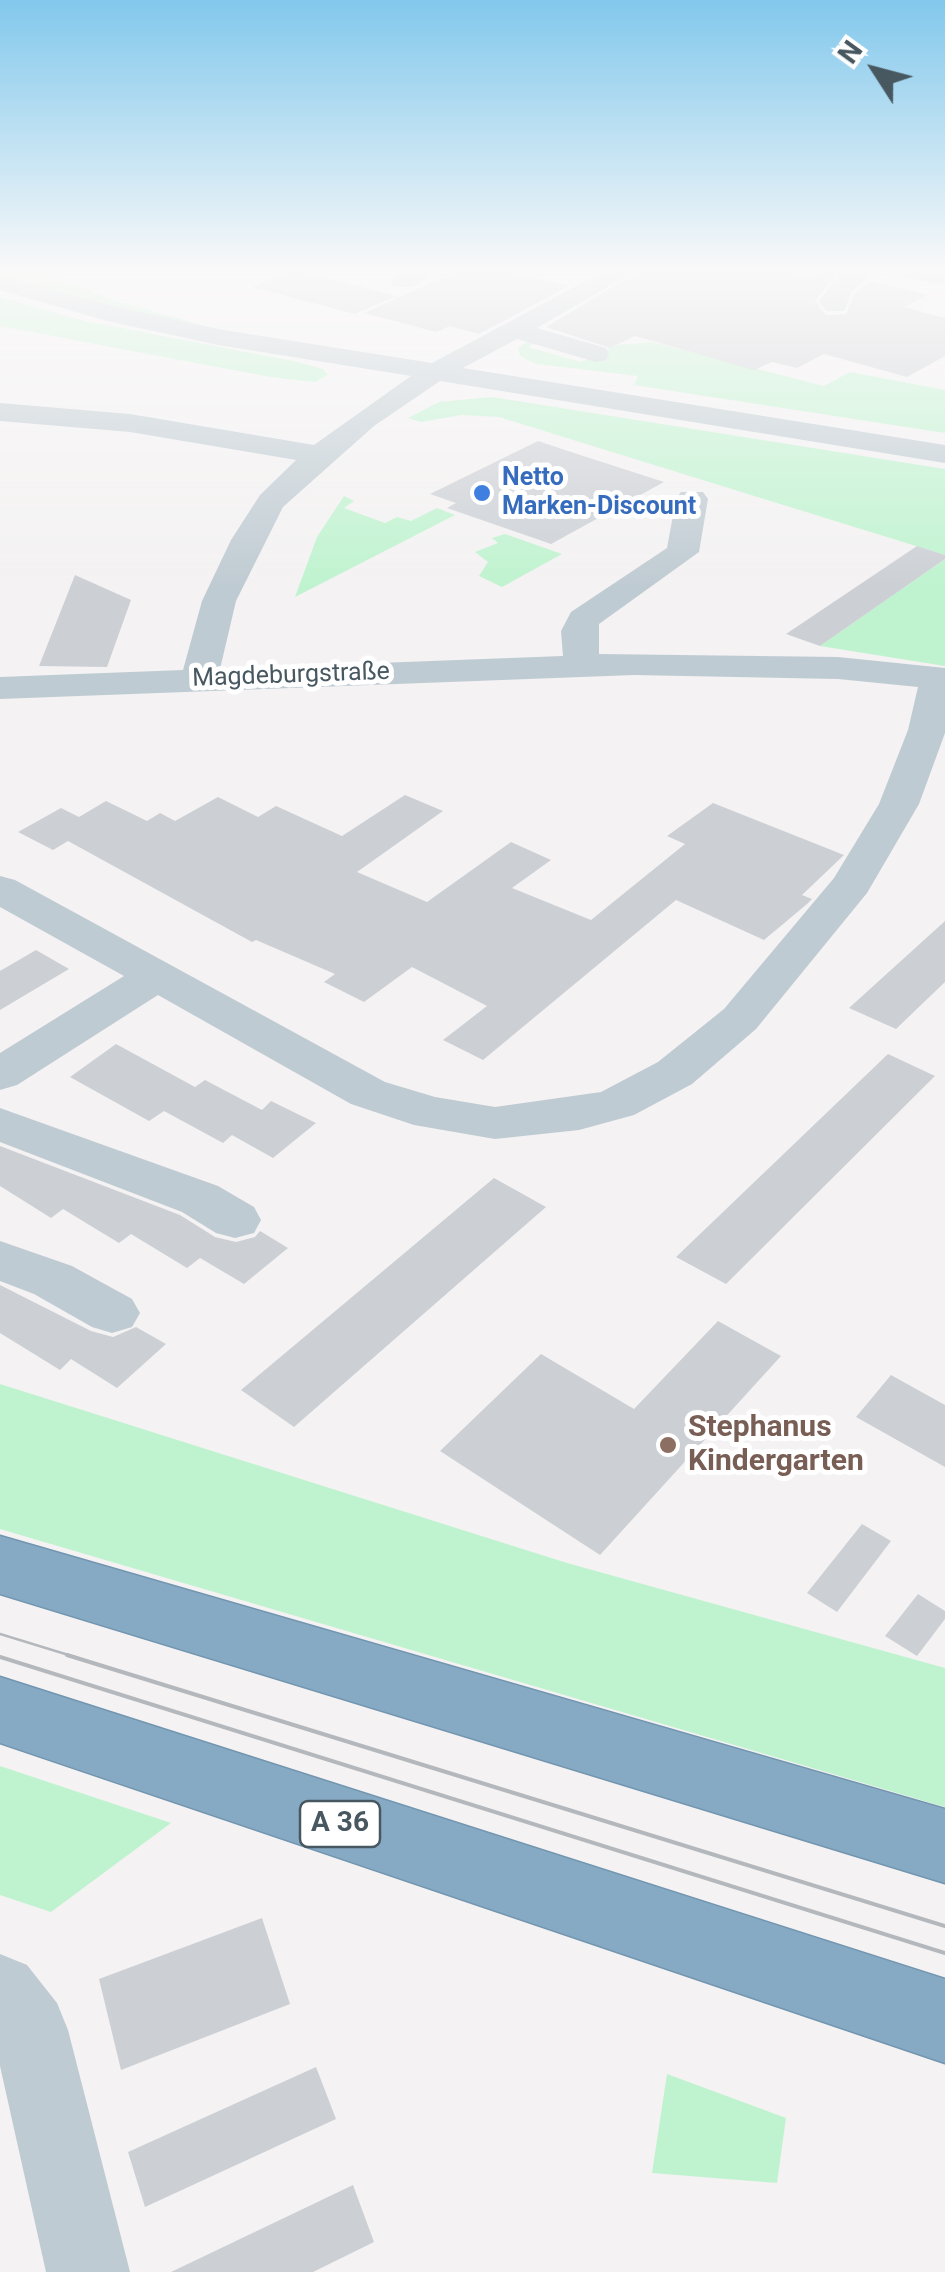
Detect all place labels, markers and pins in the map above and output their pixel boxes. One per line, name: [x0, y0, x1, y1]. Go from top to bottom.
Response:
place label: Netto Marken-Discount: [502, 464, 696, 523]
marker: Netto Marken-Discount: [471, 482, 493, 504]
place label: Stephanus Kindergarten: [688, 1410, 864, 1480]
marker: Stephanus Kindergarten: [657, 1434, 679, 1456]

